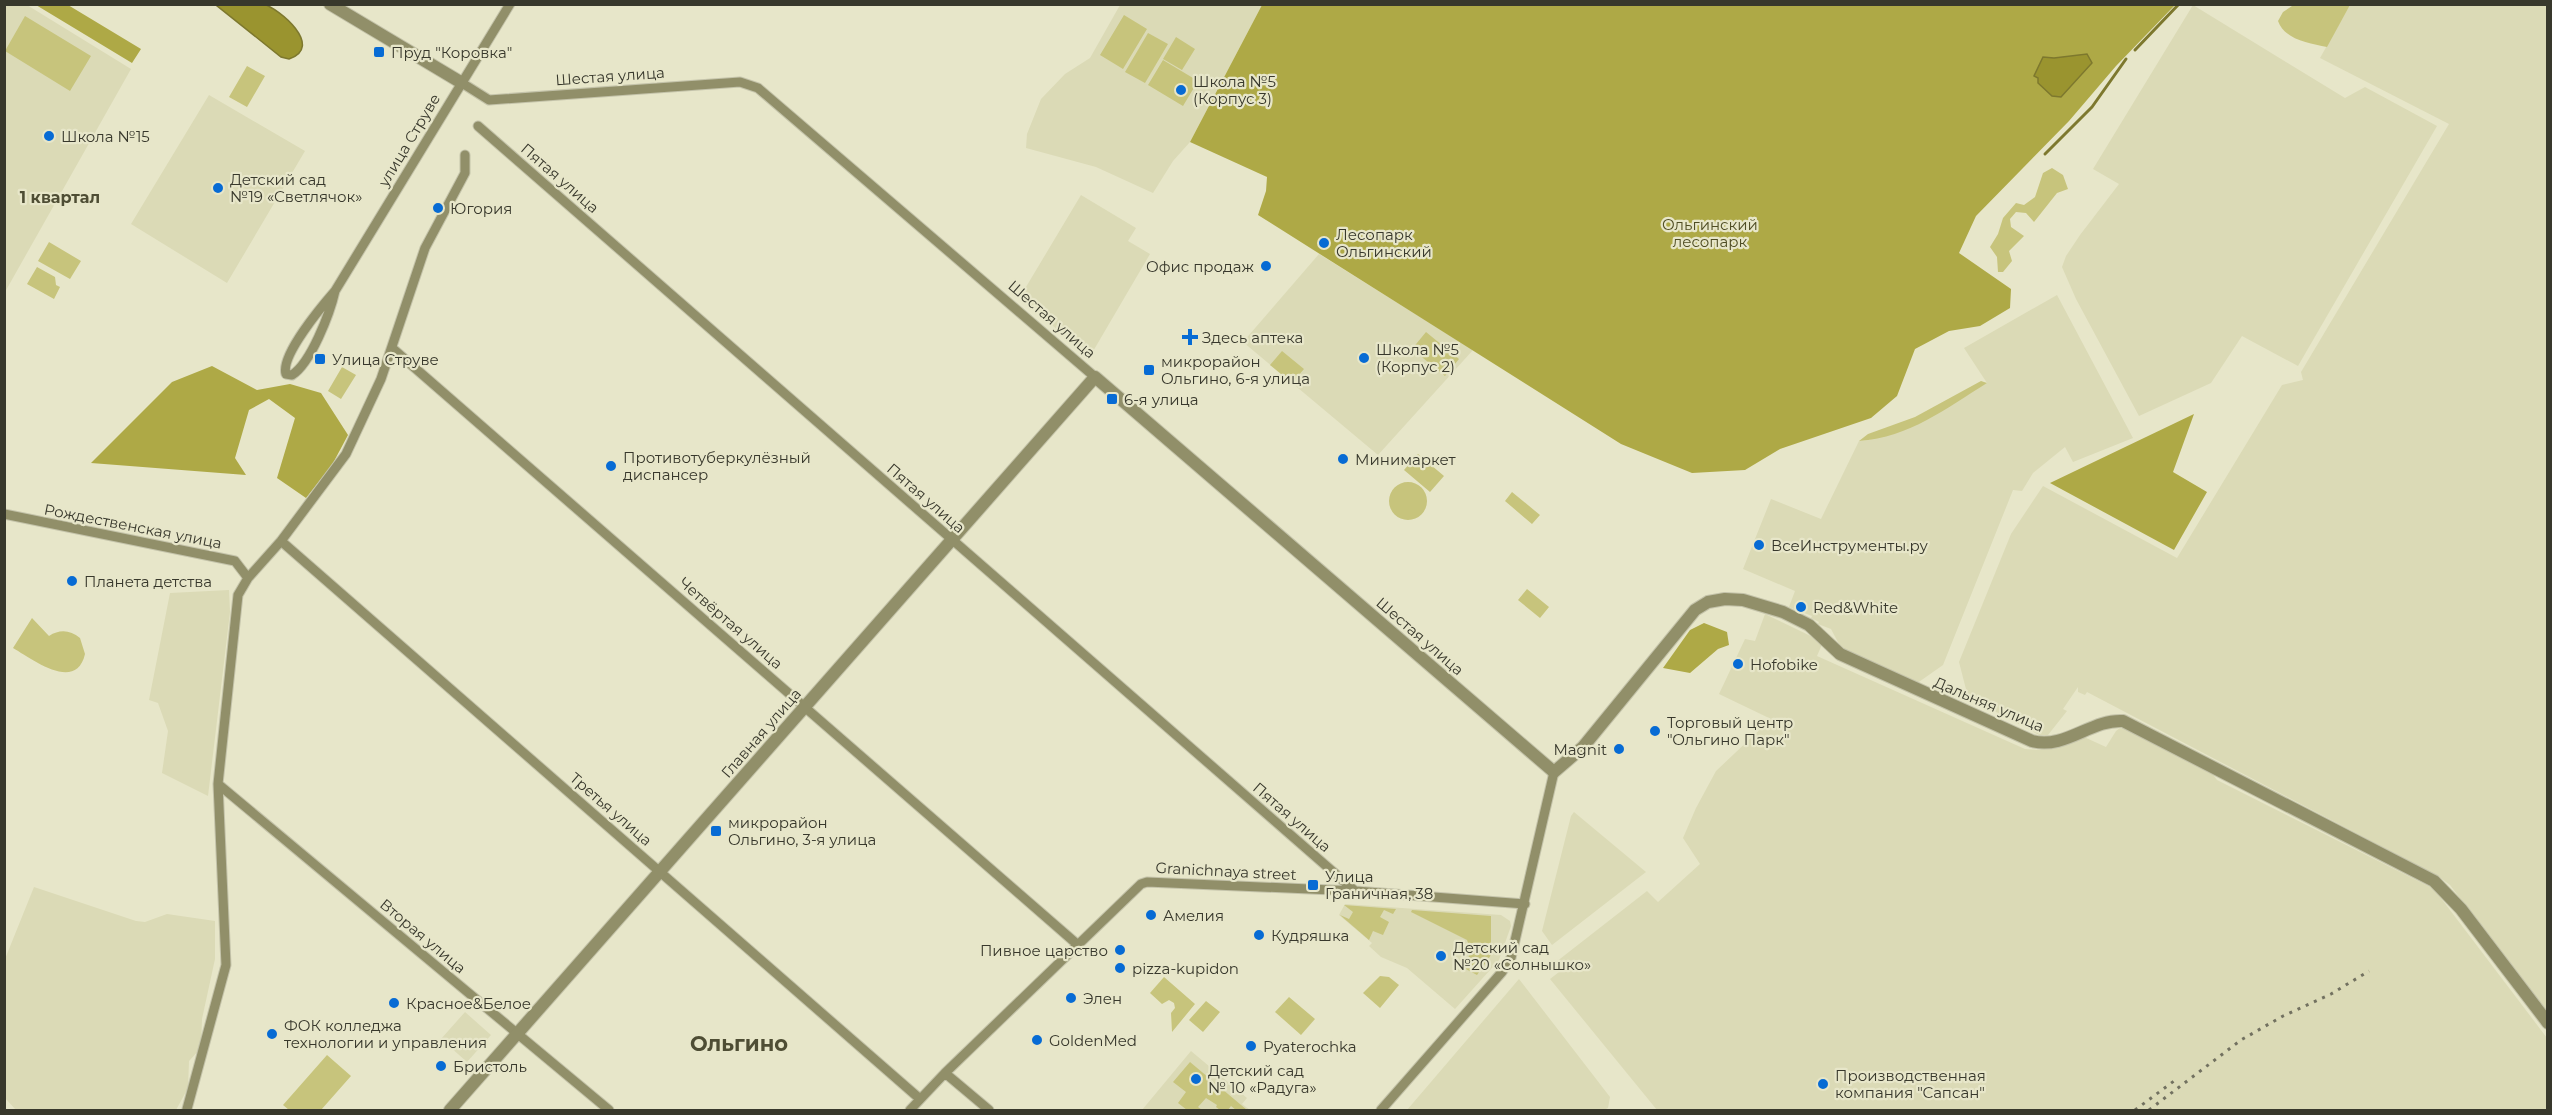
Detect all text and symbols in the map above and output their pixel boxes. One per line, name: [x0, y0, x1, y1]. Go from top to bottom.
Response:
place label: Пруд "Коровка": [391, 43, 512, 62]
marker: Пруд "Коровка": [372, 45, 386, 59]
street label: Шестая улица: [555, 63, 665, 89]
place label: Школа №5 (Корпус 3): [1193, 72, 1276, 108]
marker: Школа №5 (Корпус 3): [1174, 83, 1188, 97]
street label: улица Струве: [373, 90, 444, 191]
place label: Школа №15: [61, 127, 150, 146]
marker: Школа №15: [42, 129, 56, 143]
street label: Пятая улица: [517, 139, 603, 217]
place label: Детский сад №19 «Светлячок»: [230, 170, 362, 206]
marker: Детский сад №19 «Светлячок»: [211, 181, 225, 195]
district label: 1 квартал: [20, 188, 100, 207]
place label: Югория: [450, 199, 512, 218]
marker: Югория: [431, 201, 445, 215]
park label: Ольгинский лесопарк: [1662, 215, 1758, 251]
place label: Лесопарк Ольгинский: [1336, 225, 1432, 261]
marker: Лесопарк Ольгинский: [1317, 236, 1331, 250]
place label: Офис продаж: [1146, 257, 1255, 276]
marker: Офис продаж: [1259, 259, 1273, 273]
street label: Шестая улица: [1004, 276, 1100, 362]
place label: Здесь аптека: [1202, 328, 1303, 347]
marker: Здесь аптека: [1183, 330, 1197, 344]
place label: Школа №5 (Корпус 2): [1376, 340, 1459, 376]
place label: Улица Струве: [332, 350, 439, 369]
marker: Школа №5 (Корпус 2): [1357, 351, 1371, 365]
marker: Улица Струве: [313, 352, 327, 366]
place label: микрорайон Ольгино, 6-я улица: [1161, 352, 1310, 388]
marker: микрорайон Ольгино, 6-я улица: [1142, 363, 1156, 377]
place label: 6-я улица: [1124, 390, 1198, 409]
marker: 6-я улица: [1105, 392, 1119, 406]
place label: Противотуберкулёзный диспансер: [623, 448, 811, 484]
place label: Минимаркет: [1355, 450, 1456, 469]
marker: Минимаркет: [1336, 452, 1350, 466]
marker: Противотуберкулёзный диспансер: [604, 459, 618, 473]
street label: Пятая улица: [883, 459, 969, 537]
street label: Рождественская улица: [43, 499, 223, 553]
place label: ВсеИнструменты.ру: [1771, 536, 1928, 555]
marker: ВсеИнструменты.ру: [1752, 538, 1766, 552]
place label: Планета детства: [84, 572, 212, 591]
street label: Четвёртая улица: [675, 573, 787, 673]
marker: Планета детства: [65, 574, 79, 588]
street label: Шестая улица: [1372, 593, 1468, 679]
place label: Red&White: [1813, 598, 1898, 617]
marker: Red&White: [1794, 600, 1808, 614]
place label: Hofobike: [1750, 655, 1818, 674]
marker: Hofobike: [1731, 657, 1745, 671]
street label: Дальняя улица: [1931, 672, 2047, 736]
street label: Главная улица: [717, 684, 805, 782]
place label: Торговый центр "Ольгино Парк": [1667, 713, 1793, 749]
marker: Торговый центр "Ольгино Парк": [1648, 724, 1662, 738]
place label: Magnit: [1553, 740, 1607, 759]
marker: Magnit: [1612, 742, 1626, 756]
street label: Третья улица: [566, 768, 656, 850]
street label: Пятая улица: [1249, 778, 1335, 856]
place label: микрорайон Ольгино, 3-я улица: [728, 813, 876, 849]
marker: микрорайон Ольгино, 3-я улица: [709, 824, 723, 838]
street label: Granichnaya street: [1155, 858, 1297, 884]
place label: Улица Граничная, 38: [1325, 867, 1433, 903]
marker: Улица Граничная, 38: [1306, 878, 1320, 892]
street label: Вторая улица: [376, 895, 470, 977]
place label: Амелия: [1163, 906, 1224, 925]
marker: Амелия: [1144, 908, 1158, 922]
place label: Кудряшка: [1271, 926, 1349, 945]
marker: Кудряшка: [1252, 928, 1266, 942]
place label: Детский сад №20 «Солнышко»: [1453, 938, 1591, 974]
place label: Пивное царство: [980, 941, 1108, 960]
marker: Пивное царство: [1113, 943, 1127, 957]
marker: Детский сад №20 «Солнышко»: [1434, 949, 1448, 963]
place label: pizza-kupidon: [1132, 959, 1239, 978]
marker: pizza-kupidon: [1113, 961, 1127, 975]
place label: Элен: [1083, 989, 1122, 1008]
marker: Элен: [1064, 991, 1078, 1005]
place label: Красное&Белое: [406, 994, 531, 1013]
marker: Красное&Белое: [387, 996, 401, 1010]
place label: ФОК колледжа технологии и управления: [284, 1016, 487, 1052]
marker: ФОК колледжа технологии и управления: [265, 1027, 279, 1041]
district label: Ольгино: [690, 1031, 788, 1056]
place label: GoldenMed: [1049, 1031, 1137, 1050]
marker: GoldenMed: [1030, 1033, 1044, 1047]
place label: Pyaterochka: [1263, 1037, 1357, 1056]
marker: Pyaterochka: [1244, 1039, 1258, 1053]
place label: Бристоль: [453, 1057, 527, 1076]
marker: Бристоль: [434, 1059, 448, 1073]
place label: Детский сад № 10 «Радуга»: [1208, 1061, 1317, 1097]
place label: Производственная компания "Сапсан": [1835, 1066, 1986, 1102]
marker: Детский сад № 10 «Радуга»: [1189, 1072, 1203, 1086]
marker: Производственная компания "Сапсан": [1816, 1077, 1830, 1091]

